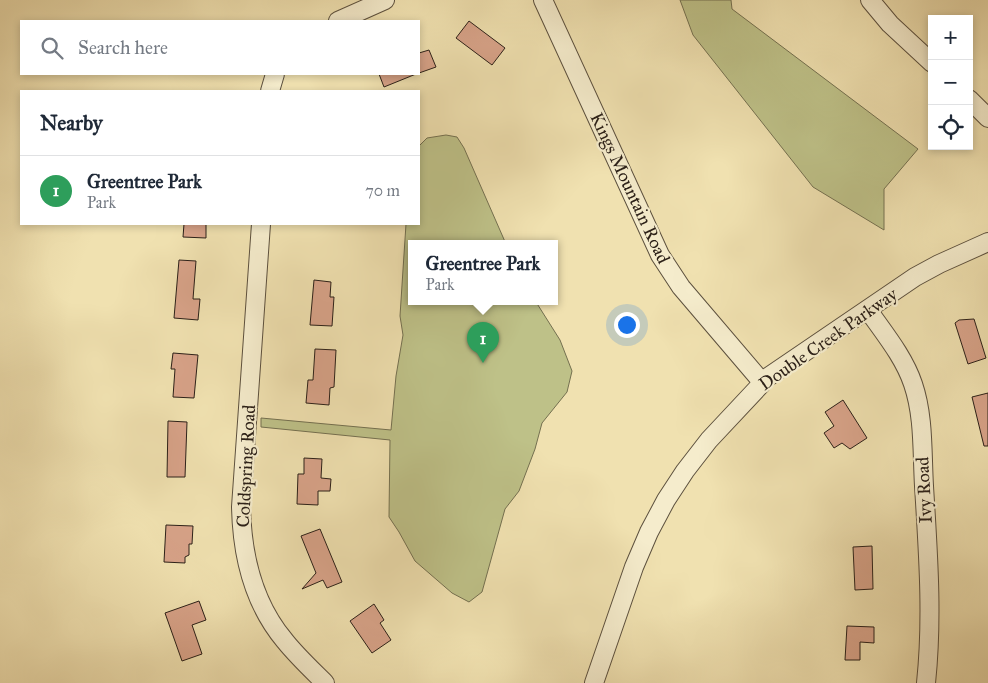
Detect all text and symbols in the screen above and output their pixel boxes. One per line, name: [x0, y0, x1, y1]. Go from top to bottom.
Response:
map controls: [928, 15, 973, 150]
button: +: [928, 15, 973, 60]
search box: [20, 20, 420, 75]
icon: search: [38, 34, 66, 62]
text: Search here: [78, 36, 168, 59]
button: −: [928, 60, 973, 105]
button: locate: [928, 105, 973, 150]
street label: Kings Mountain Road: [584, 109, 675, 267]
text: Nearby: [40, 110, 103, 136]
text: Greentree Park: [87, 170, 202, 193]
text: 1: [53, 181, 59, 200]
text: 70 m: [365, 181, 400, 200]
text: Park: [87, 193, 116, 212]
popup: [408, 240, 558, 305]
text: Greentree Park: [426, 252, 540, 275]
text: Park: [426, 275, 454, 294]
street label: Double Creek Parkway: [755, 283, 902, 395]
your location: [614, 312, 640, 338]
pin: 1: [467, 322, 499, 363]
street label: Coldspring Road: [232, 404, 261, 528]
street label: Ivy Road: [911, 456, 937, 524]

